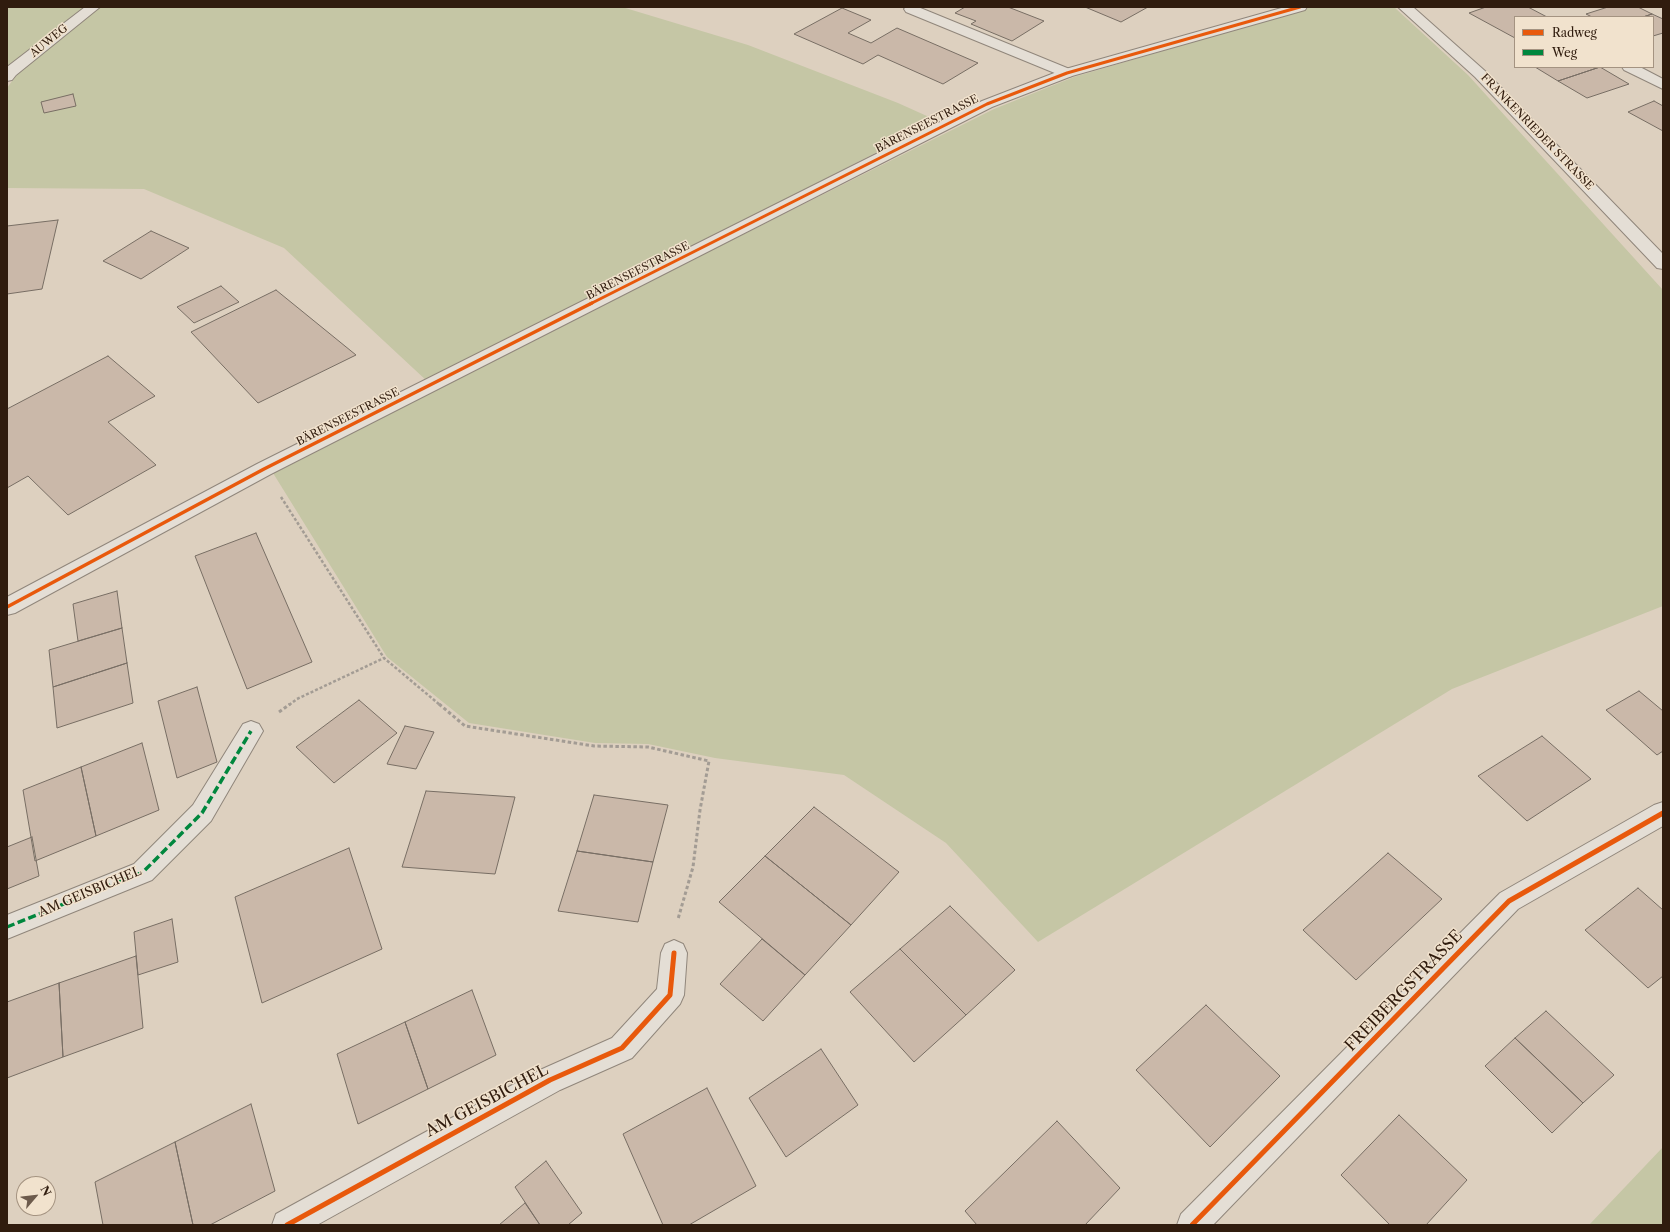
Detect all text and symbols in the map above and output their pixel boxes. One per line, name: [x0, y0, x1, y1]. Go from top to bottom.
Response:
legend: [1514, 16, 1654, 68]
street label: AUWEG: [27, 22, 71, 60]
text: Radweg: [1552, 25, 1597, 40]
text: Weg: [1552, 45, 1577, 60]
street label: FRANKENRIEDER STRASSE: [1478, 71, 1596, 193]
street label: BÄRENSEESTRASSE: [873, 92, 981, 156]
street label: BÄRENSEESTRASSE: [584, 239, 692, 303]
street label: BÄRENSEESTRASSE: [294, 385, 402, 449]
street label: AM GEISBICHEL: [36, 863, 144, 921]
street label: FREIBERGSTRASSE: [1341, 926, 1467, 1056]
street label: AM GEISBICHEL: [422, 1061, 552, 1141]
north arrow: [16, 1176, 56, 1216]
text: N: [37, 1183, 54, 1198]

